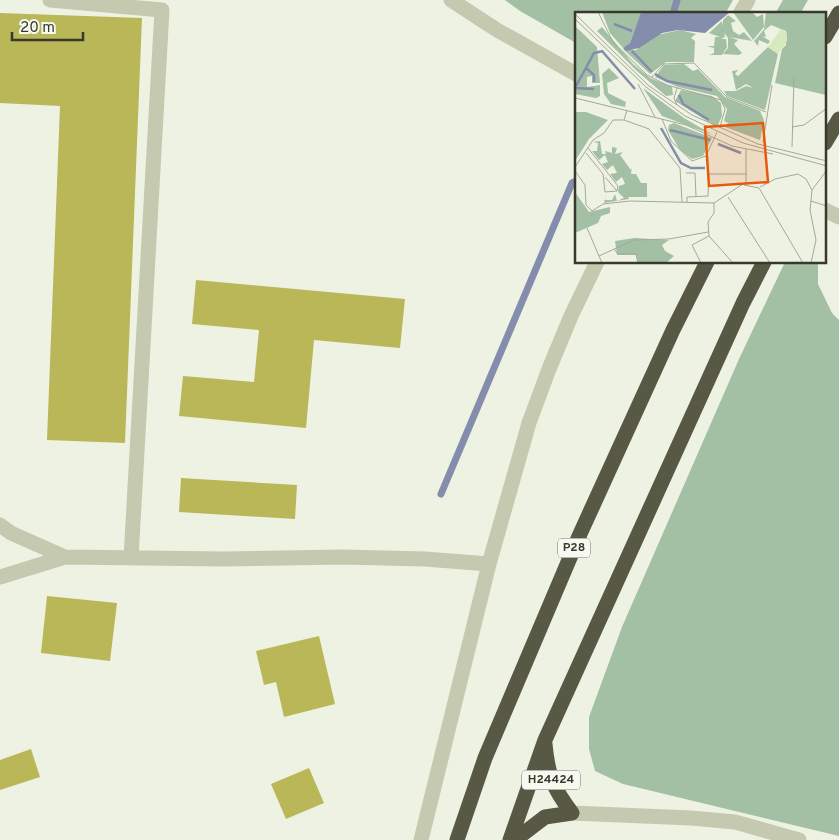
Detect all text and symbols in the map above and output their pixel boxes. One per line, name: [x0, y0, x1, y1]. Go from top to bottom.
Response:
scale bar: [12, 10, 84, 42]
inset map: [575, 12, 826, 264]
text: 20 m: [20, 19, 55, 38]
road number: Р28: [558, 538, 590, 558]
road number: Н24424: [522, 770, 580, 790]

